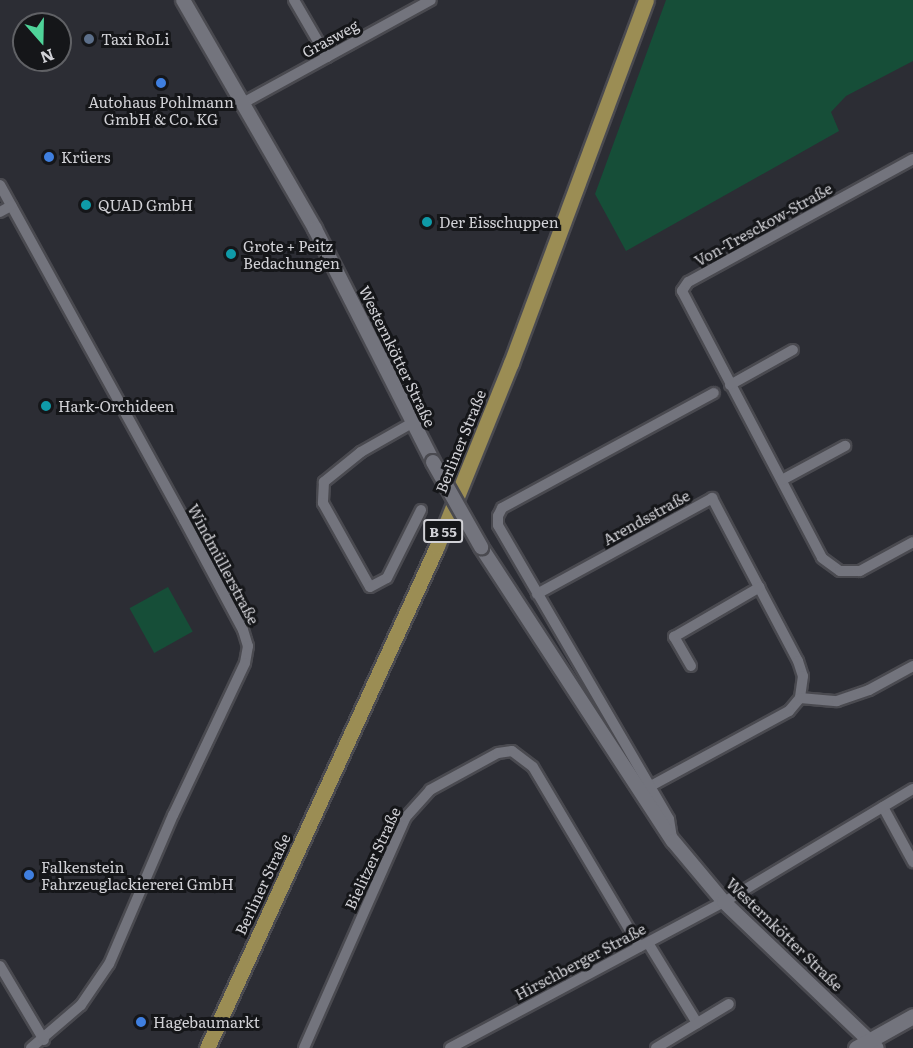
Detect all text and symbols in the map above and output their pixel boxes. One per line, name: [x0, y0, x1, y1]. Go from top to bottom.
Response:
north arrow: [12, 12, 72, 72]
street label: Grasweg: [299, 15, 361, 61]
place label: Taxi RoLi: [101, 30, 169, 48]
marker: Taxi RoLi: [82, 32, 96, 46]
text: N: [37, 43, 58, 71]
marker: Autohaus Pohlmann GmbH & Co. KG: [154, 76, 168, 90]
place label: Autohaus Pohlmann GmbH & Co. KG: [88, 92, 234, 127]
place label: Krüers: [61, 148, 110, 166]
marker: Krüers: [42, 150, 56, 164]
street label: Von-Tresckow-Straße: [691, 179, 835, 269]
place label: QUAD GmbH: [98, 196, 193, 214]
marker: QUAD GmbH: [79, 198, 93, 212]
place label: Der Eisschuppen: [439, 213, 559, 231]
marker: Der Eisschuppen: [420, 215, 434, 229]
place label: Grote + Peitz Bedachungen: [243, 236, 340, 271]
marker: Grote + Peitz Bedachungen: [224, 247, 238, 261]
street label: Westernkötter Straße: [356, 282, 440, 430]
street label: Berliner Straße: [431, 387, 489, 495]
place label: Hark-Orchideen: [58, 397, 174, 415]
marker: Hark-Orchideen: [39, 399, 53, 413]
street label: Arendsstraße: [599, 486, 693, 548]
street label: Windmüllerstraße: [185, 501, 263, 627]
road number: B 55: [422, 520, 464, 542]
street label: Bielitzer Straße: [340, 804, 404, 912]
street label: Berliner Straße: [231, 831, 293, 937]
place label: Falkenstein Fahrzeuglackiererei GmbH: [41, 857, 234, 892]
marker: Falkenstein Fahrzeuglackiererei GmbH: [22, 868, 36, 882]
street label: Westernkötter Straße: [723, 874, 847, 994]
street label: Hirschberger Straße: [511, 919, 649, 1003]
place label: Hagebaumarkt: [153, 1013, 260, 1031]
marker: Hagebaumarkt: [134, 1015, 148, 1029]

